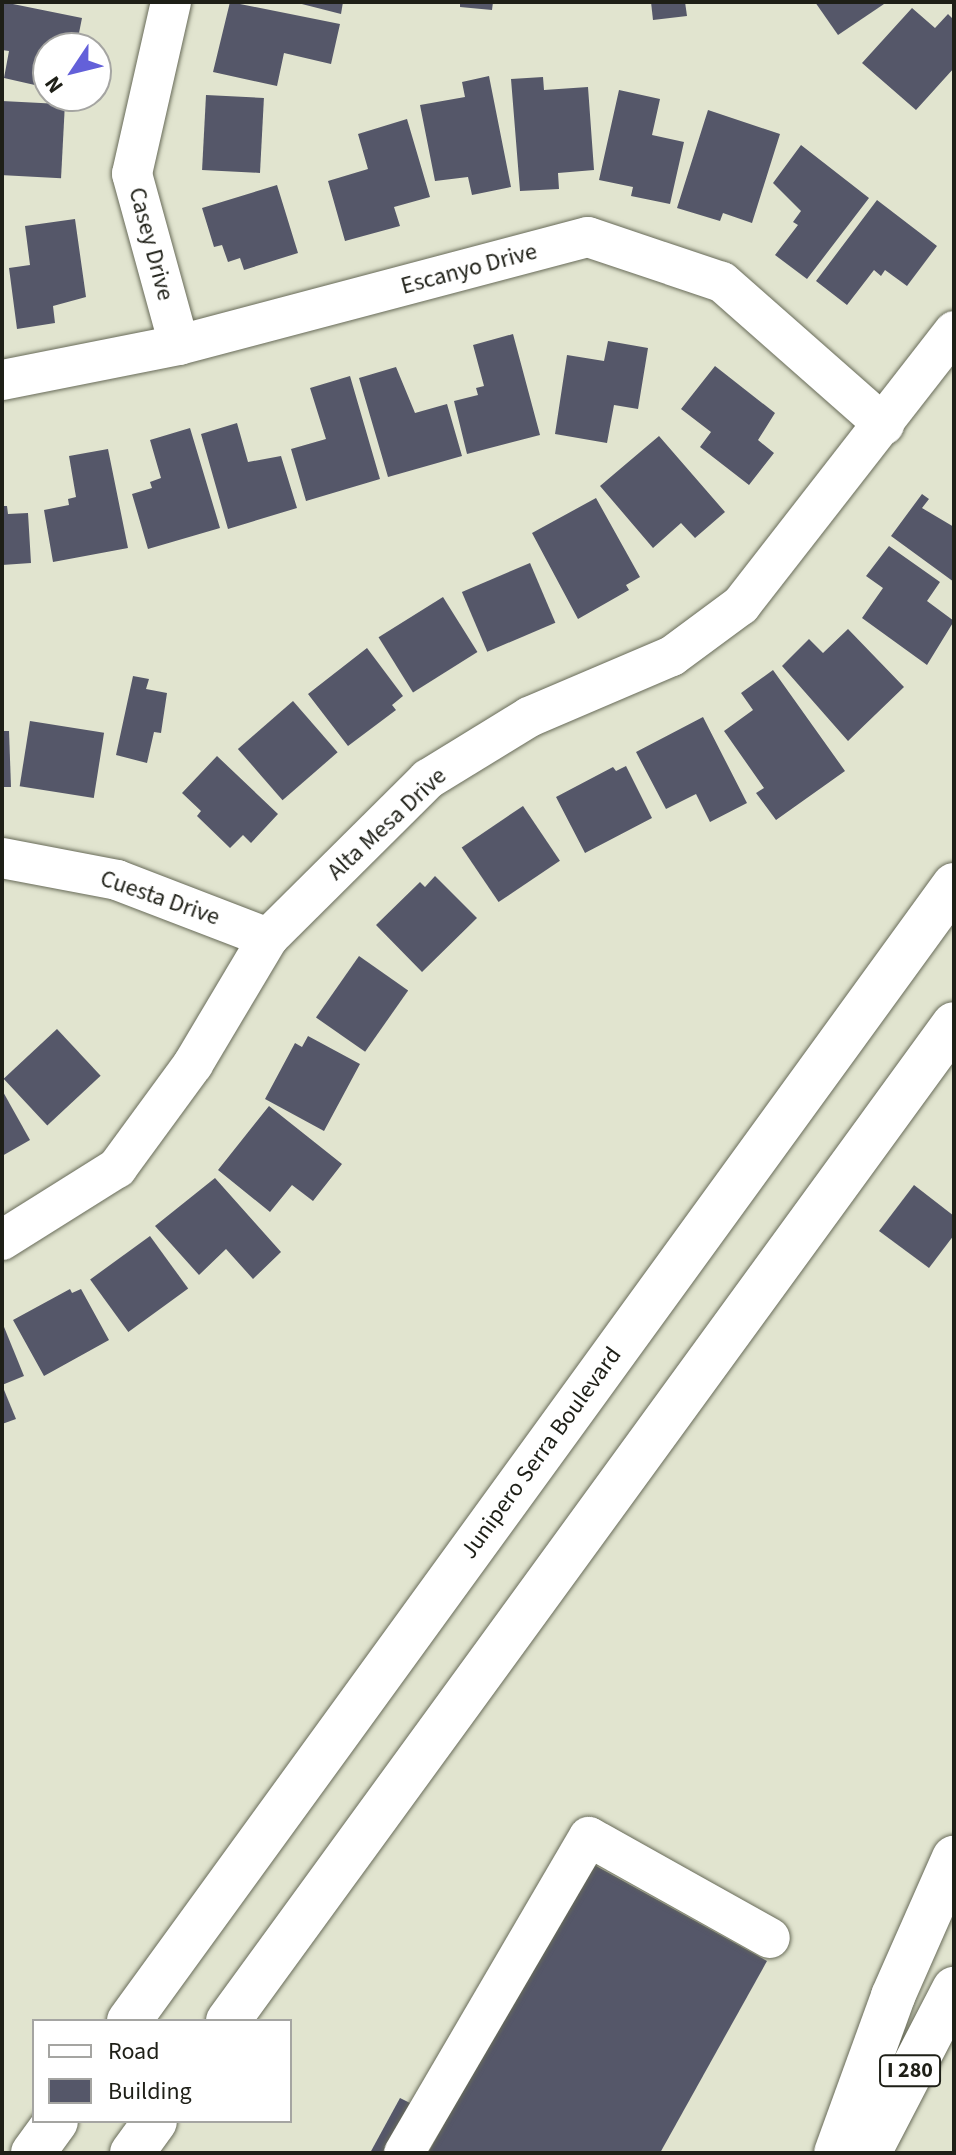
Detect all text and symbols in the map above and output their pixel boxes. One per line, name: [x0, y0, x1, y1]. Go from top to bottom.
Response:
north arrow: [32, 32, 112, 112]
text: N: [37, 69, 71, 100]
street label: Casey Drive: [122, 184, 180, 304]
street label: Escanyo Drive: [398, 237, 540, 301]
street label: Alta Mesa Drive: [322, 762, 452, 886]
street label: Cuesta Drive: [96, 864, 224, 932]
street label: Junipero Serra Boulevard: [454, 1341, 628, 1565]
legend: [32, 2019, 292, 2123]
text: Road: [108, 2034, 160, 2069]
road number: I 280: [878, 2053, 942, 2089]
text: Building: [108, 2074, 192, 2109]

